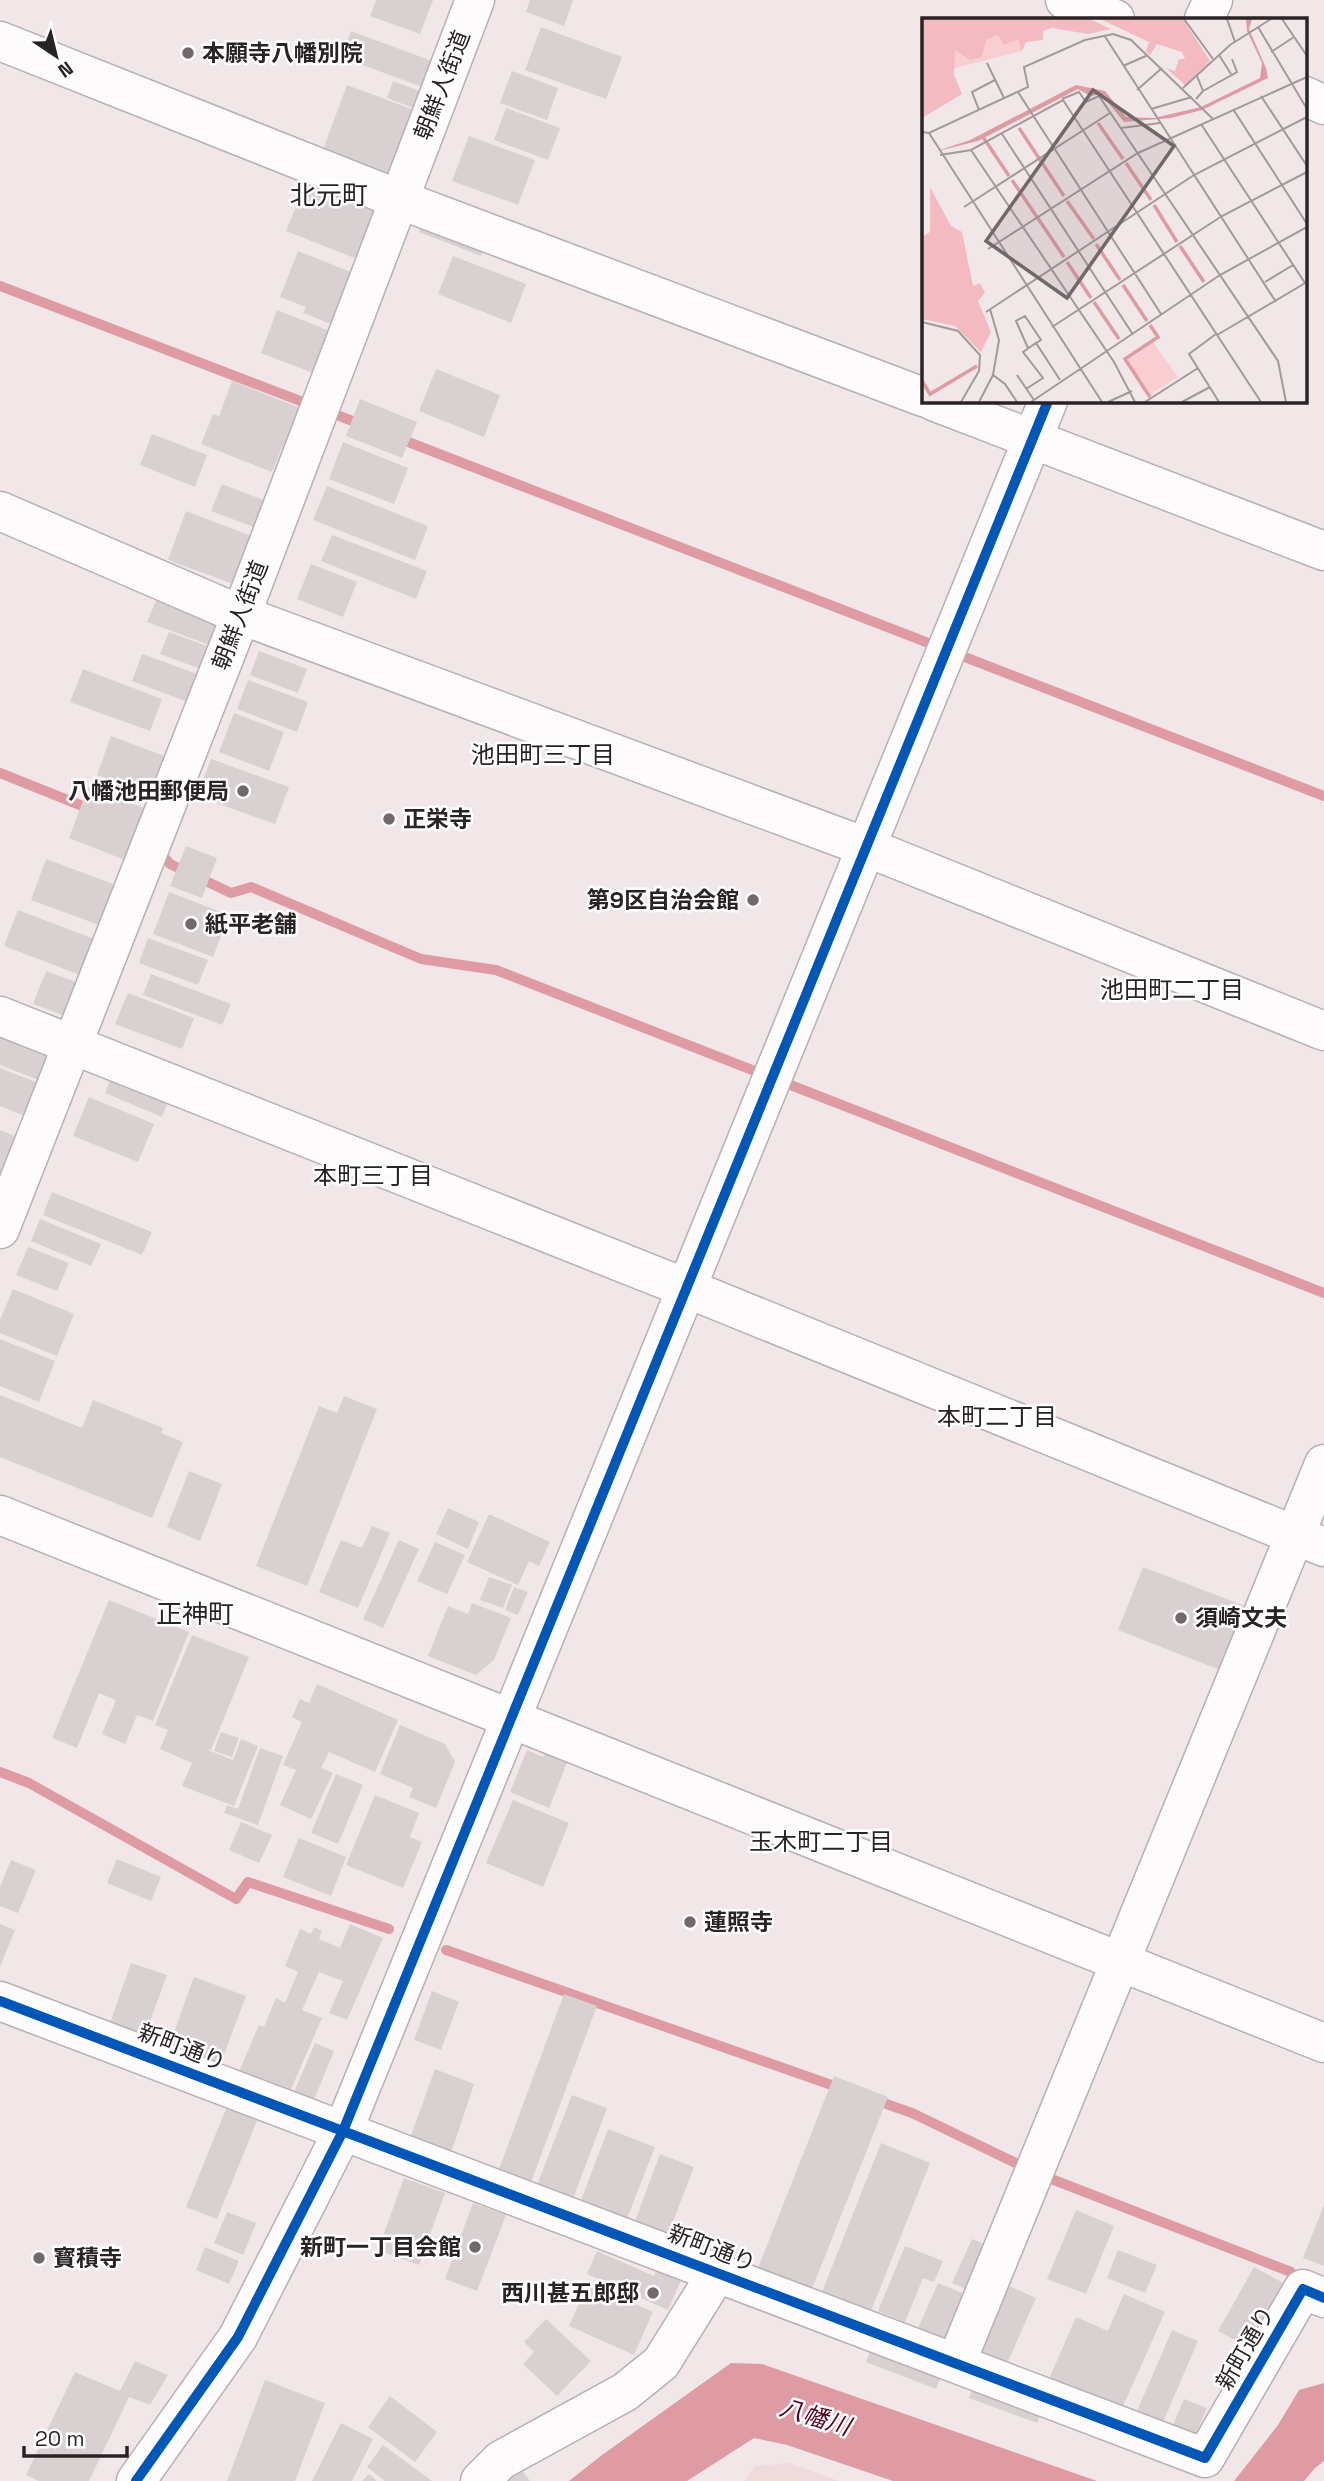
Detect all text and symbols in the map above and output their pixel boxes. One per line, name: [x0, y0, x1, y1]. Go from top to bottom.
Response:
inset map: [922, 18, 1306, 402]
north arrow: [21, 21, 91, 91]
street label: 朝鮮人街道: [407, 26, 477, 144]
place label: 本願寺八幡別院: [202, 38, 363, 68]
marker: 本願寺八幡別院: [180, 45, 196, 61]
text: N: [53, 56, 78, 83]
district label: 北元町: [290, 178, 368, 212]
street label: 朝鮮人街道: [205, 556, 275, 674]
district label: 池田町三丁目: [471, 739, 615, 770]
place label: 八幡池田郵便局: [68, 776, 229, 806]
marker: 八幡池田郵便局: [235, 783, 251, 799]
place label: 正栄寺: [403, 804, 472, 834]
marker: 正栄寺: [381, 811, 397, 827]
place label: 第9区自治会館: [587, 885, 739, 915]
marker: 第9区自治会館: [745, 892, 761, 908]
place label: 紙平老舗: [205, 909, 297, 939]
marker: 紙平老舗: [183, 916, 199, 932]
district label: 池田町二丁目: [1100, 974, 1244, 1005]
district label: 本町三丁目: [313, 1160, 433, 1191]
district label: 本町二丁目: [937, 1401, 1057, 1432]
district label: 正神町: [156, 1597, 234, 1631]
place label: 須崎文夫: [1195, 1603, 1287, 1633]
marker: 須崎文夫: [1173, 1610, 1189, 1626]
district label: 玉木町二丁目: [749, 1826, 893, 1857]
place label: 蓮照寺: [704, 1907, 773, 1937]
marker: 蓮照寺: [682, 1914, 698, 1930]
street label: 新町通り: [134, 2017, 230, 2077]
street label: 新町通り: [664, 2218, 760, 2278]
place label: 新町一丁目会館: [300, 2232, 461, 2262]
marker: 新町一丁目会館: [467, 2239, 483, 2255]
place label: 寳積寺: [53, 2243, 122, 2273]
marker: 寳積寺: [31, 2250, 47, 2266]
place label: 西川甚五郎邸: [501, 2278, 639, 2308]
marker: 西川甚五郎邸: [645, 2285, 661, 2301]
street label: 新町通り: [1209, 2301, 1281, 2395]
water label: 八幡川: [776, 2391, 857, 2443]
scale bar: [24, 2414, 128, 2458]
text: 20 m: [35, 2425, 85, 2452]

